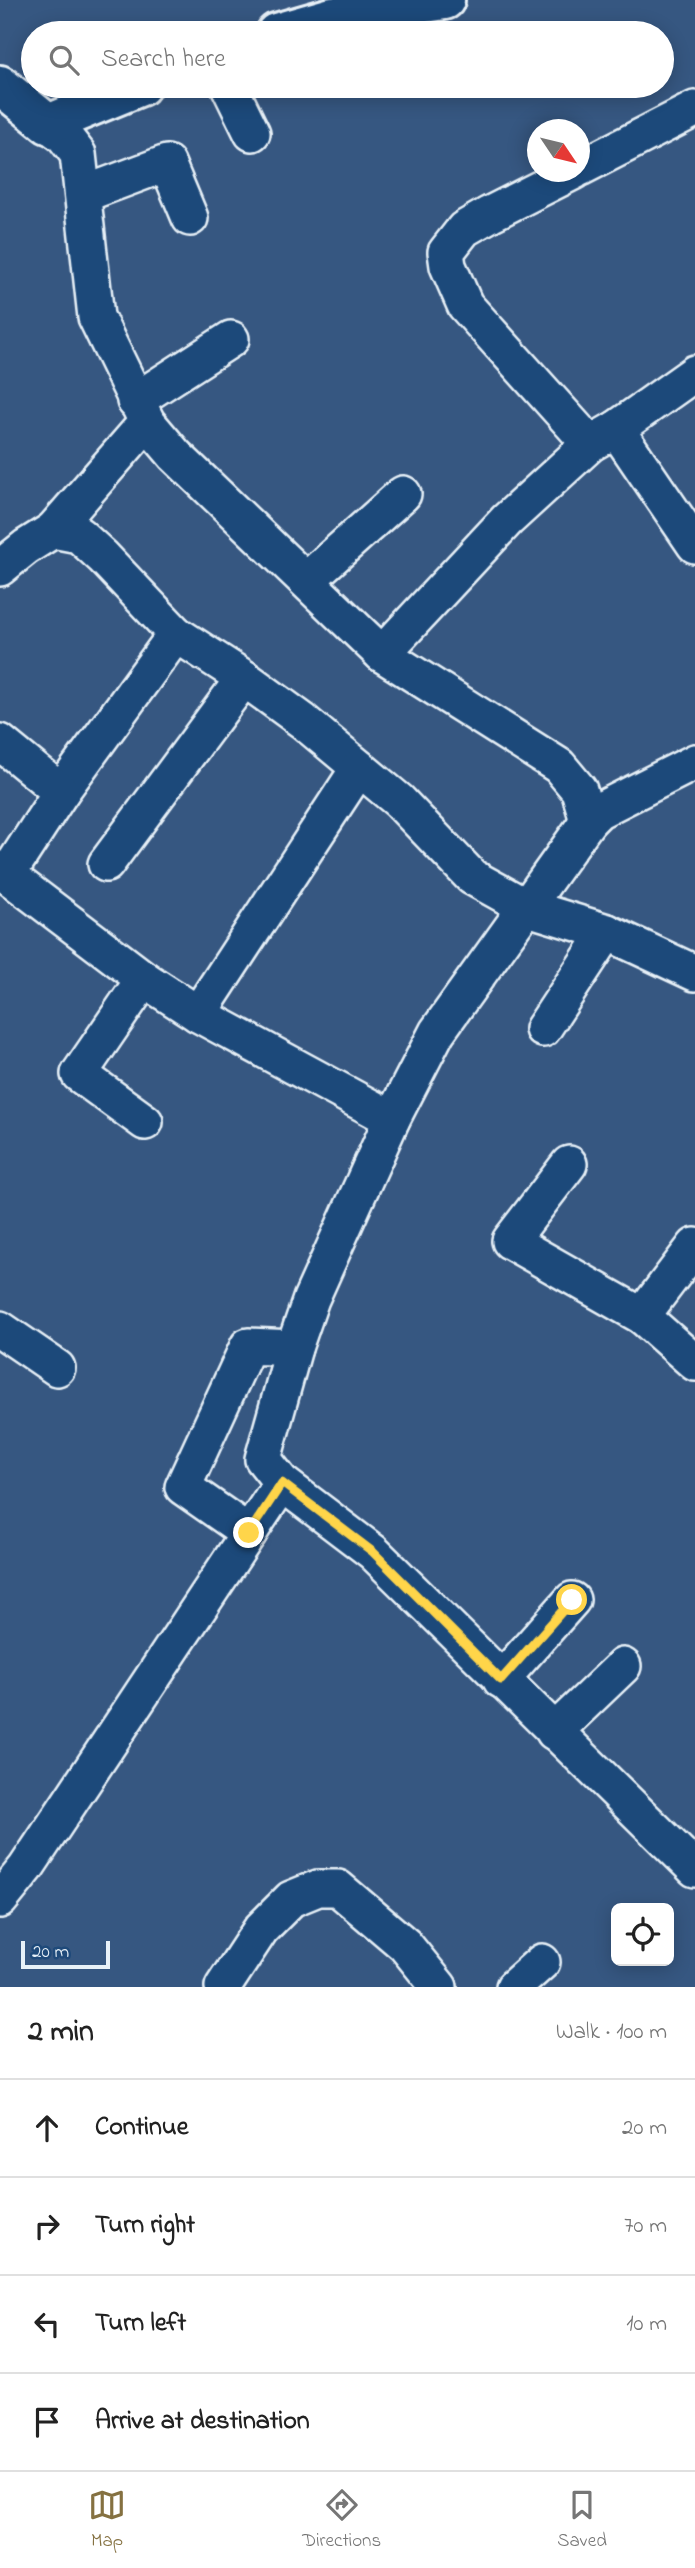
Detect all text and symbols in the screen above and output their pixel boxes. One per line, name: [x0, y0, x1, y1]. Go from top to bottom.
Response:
search box: [21, 21, 674, 98]
icon: search: [45, 41, 83, 79]
text: Search here: [101, 41, 226, 79]
north arrow: [527, 119, 590, 182]
route end: [233, 1517, 264, 1548]
route start: [556, 1584, 587, 1615]
map controls: [611, 1903, 674, 1966]
button: locate: [611, 1903, 674, 1966]
scale bar: [21, 1938, 110, 1970]
text: 20 m: [32, 1939, 69, 1966]
text: 2 min: [28, 2011, 94, 2055]
text: Walk · 100 m: [556, 2016, 667, 2049]
icon: ahead: [28, 2109, 66, 2147]
text: Continue: [95, 2109, 188, 2147]
text: 20 m: [622, 2112, 667, 2145]
icon: right: [28, 2207, 66, 2245]
text: Turn right: [95, 2207, 195, 2245]
text: 70 m: [624, 2210, 667, 2243]
icon: left: [28, 2305, 66, 2343]
text: Turn left: [95, 2305, 186, 2343]
text: 10 m: [626, 2308, 667, 2341]
icon: arrive: [28, 2403, 66, 2441]
text: Arrive at destination: [95, 2403, 310, 2441]
tab: Map: [88, 2486, 126, 2555]
tab: Directions: [302, 2486, 381, 2555]
tab: Saved: [557, 2486, 607, 2555]

